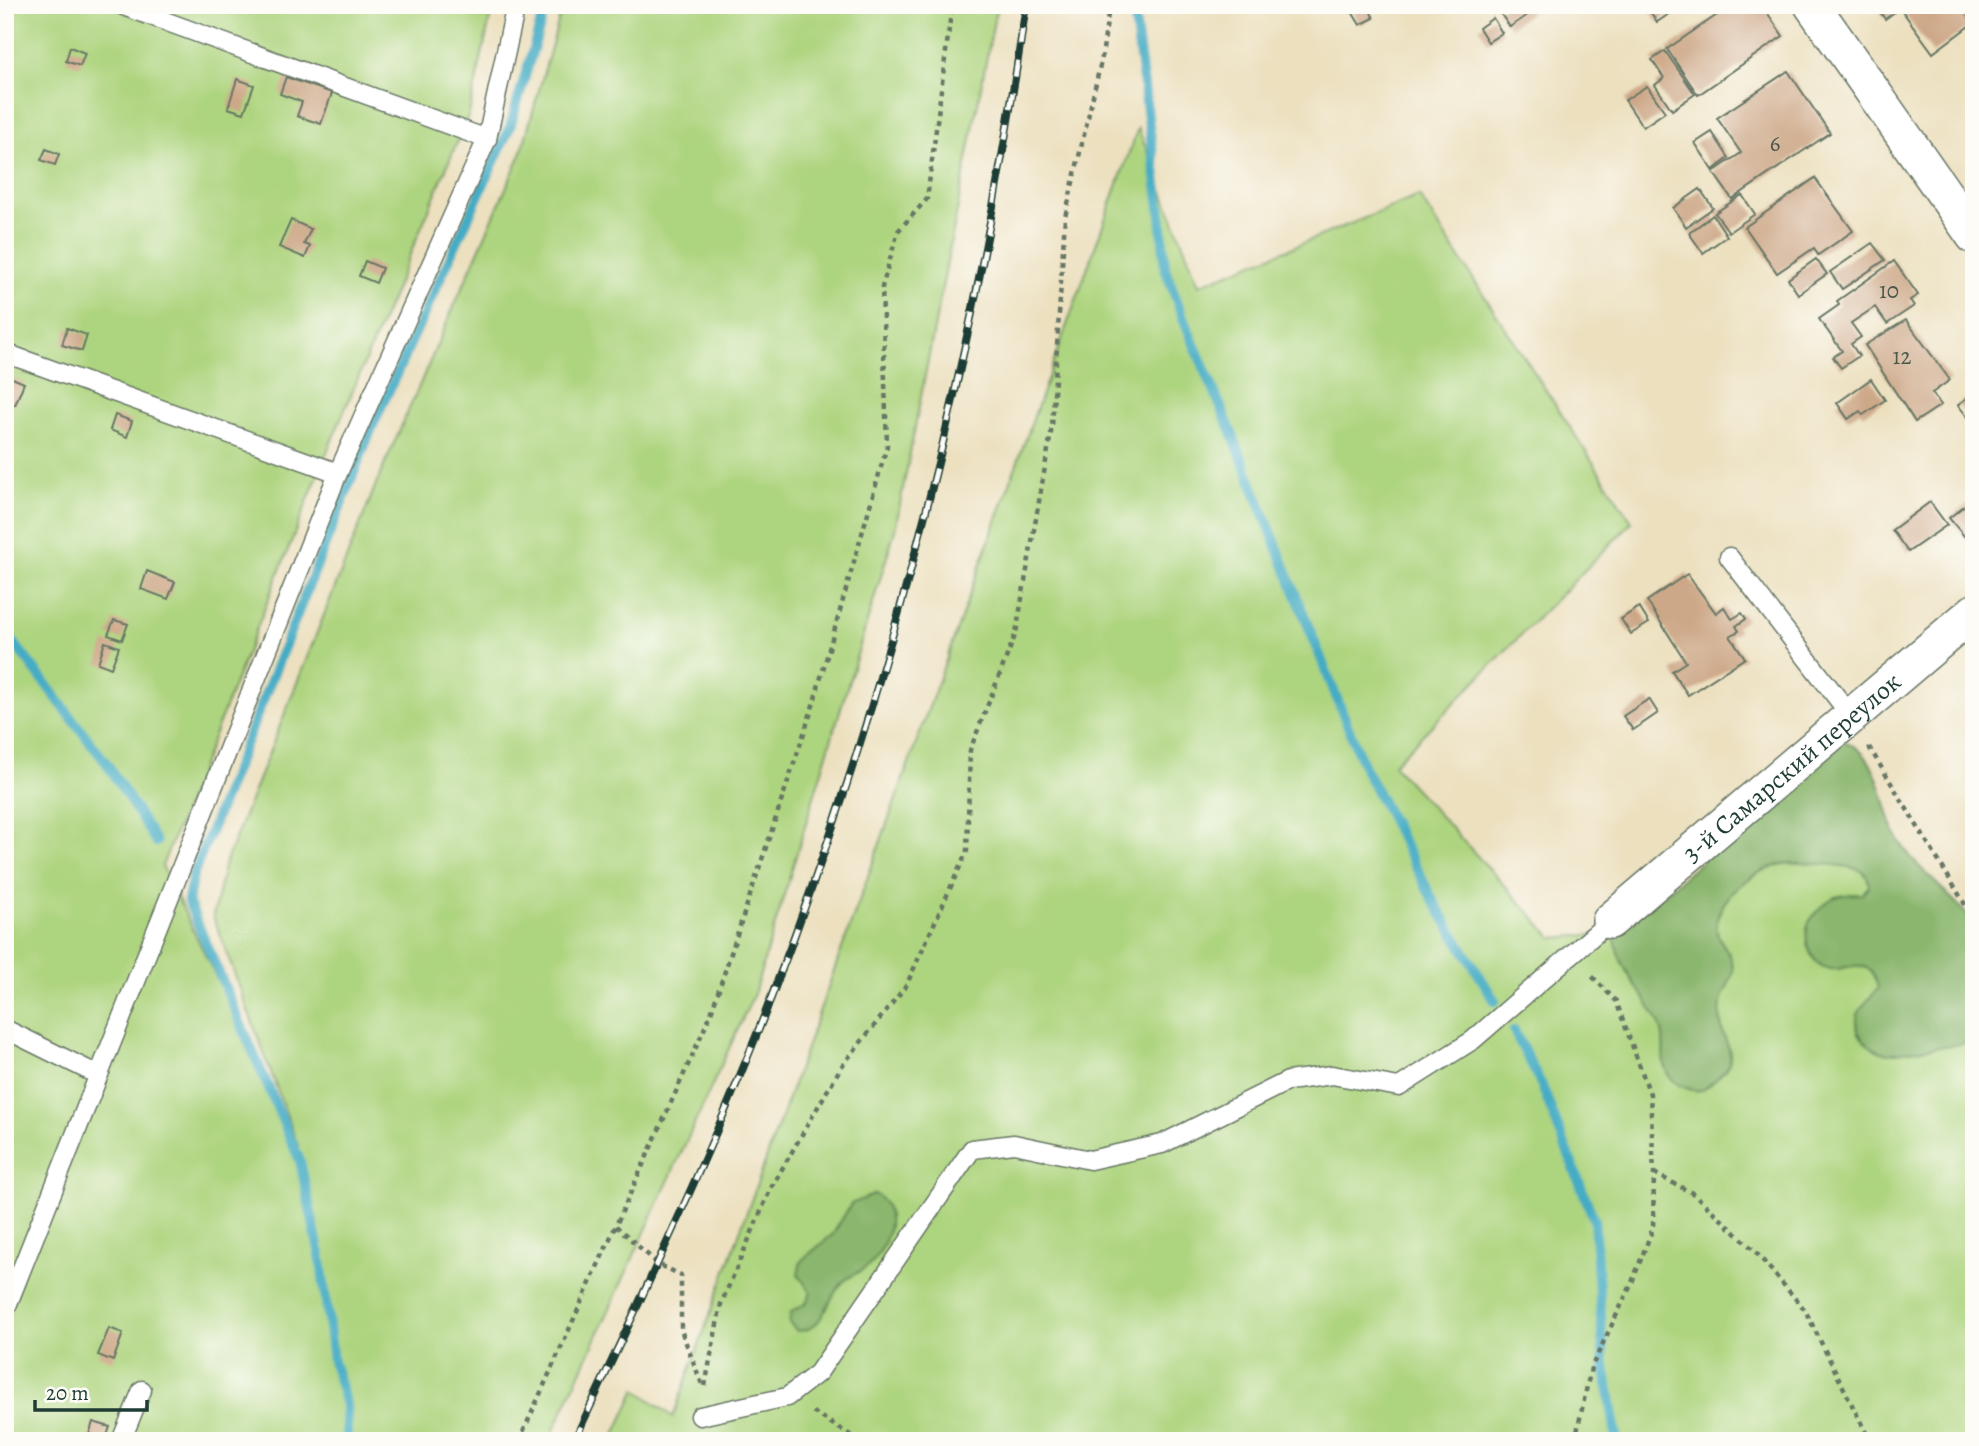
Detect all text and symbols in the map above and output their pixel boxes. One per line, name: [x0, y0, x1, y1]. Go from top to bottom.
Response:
house number: 6: [1770, 128, 1780, 159]
house number: 10: [1879, 275, 1899, 306]
house number: 12: [1893, 341, 1911, 372]
street label: 3-й Самарский переулок: [1675, 664, 1908, 870]
scale bar: [35, 1369, 147, 1413]
text: 20 m: [46, 1379, 89, 1407]

